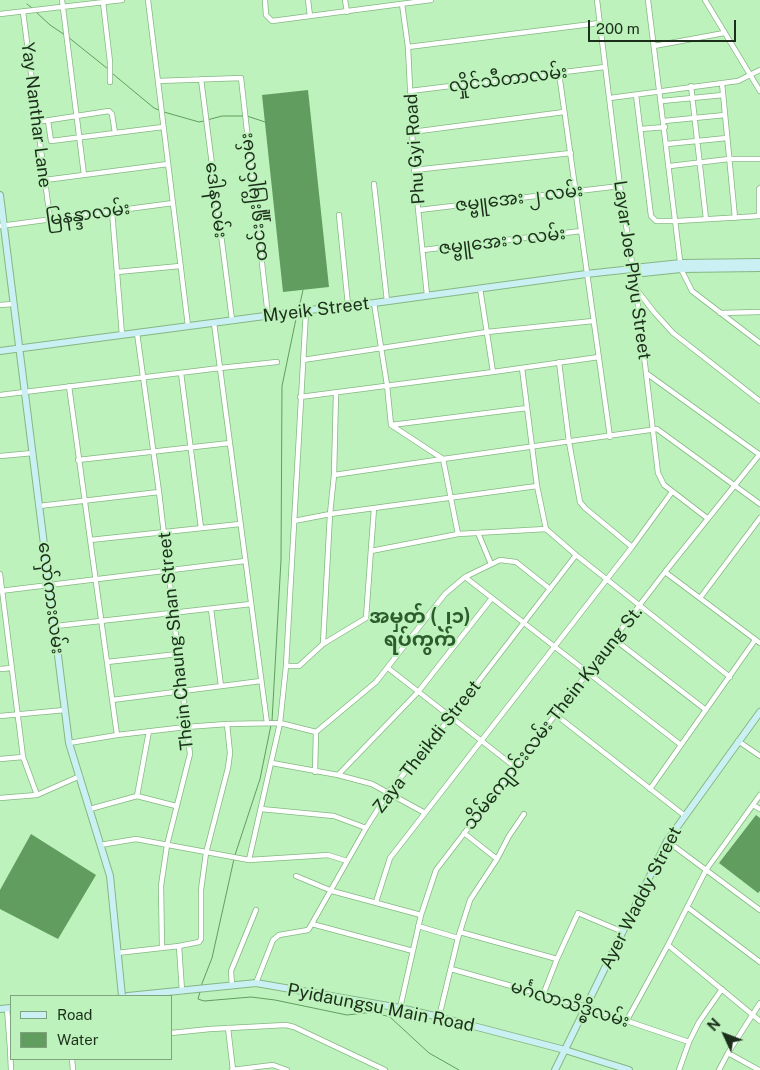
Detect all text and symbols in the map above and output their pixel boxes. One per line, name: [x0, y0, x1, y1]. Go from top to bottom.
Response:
scale bar: [590, 10, 738, 42]
text: 200 m: [596, 20, 640, 37]
street label: Yay Nanthar Lane: [16, 41, 56, 189]
street label: လှိုင်သီတာလမ်း: [447, 61, 569, 97]
street label: Phu Gyi Road: [400, 93, 430, 205]
street label: ထင်းရှူးမြိုင်လမ်း: [235, 132, 273, 262]
street label: ဒေါနလမ်း: [201, 161, 231, 239]
street label: ဇမ္ဗူအေး ၂ လမ်း: [454, 179, 584, 217]
street label: Layar Joe Phyu Street: [609, 179, 655, 361]
street label: မြနန္ဒာလမ်း: [45, 197, 131, 231]
street label: ဇမ္ဗူအေး ၁ လမ်း: [437, 222, 567, 260]
street label: Myeik Street: [261, 293, 371, 327]
street label: Thein Chaung Shan Street: [154, 531, 198, 751]
street label: လှော်ကားလမ်း: [33, 541, 69, 655]
street label: သိမ်ကျောင်းလမ်း Thein Kyaung St.: [459, 602, 647, 834]
district label: အမှတ် (၂၁) ရပ်ကွက်: [369, 605, 471, 652]
street label: Zaya Theikdi Street: [368, 676, 486, 818]
street label: Ayer Waddy Street: [596, 823, 686, 973]
street label: မင်္ဂလာသိဒ္ဓိလမ်း: [508, 976, 632, 1032]
street label: Pyidaungsu Main Road: [286, 979, 476, 1037]
legend: [10, 995, 172, 1060]
text: Road: [57, 1006, 93, 1023]
north arrow: [700, 1010, 750, 1060]
text: N: [704, 1015, 724, 1034]
text: Water: [57, 1031, 99, 1048]

